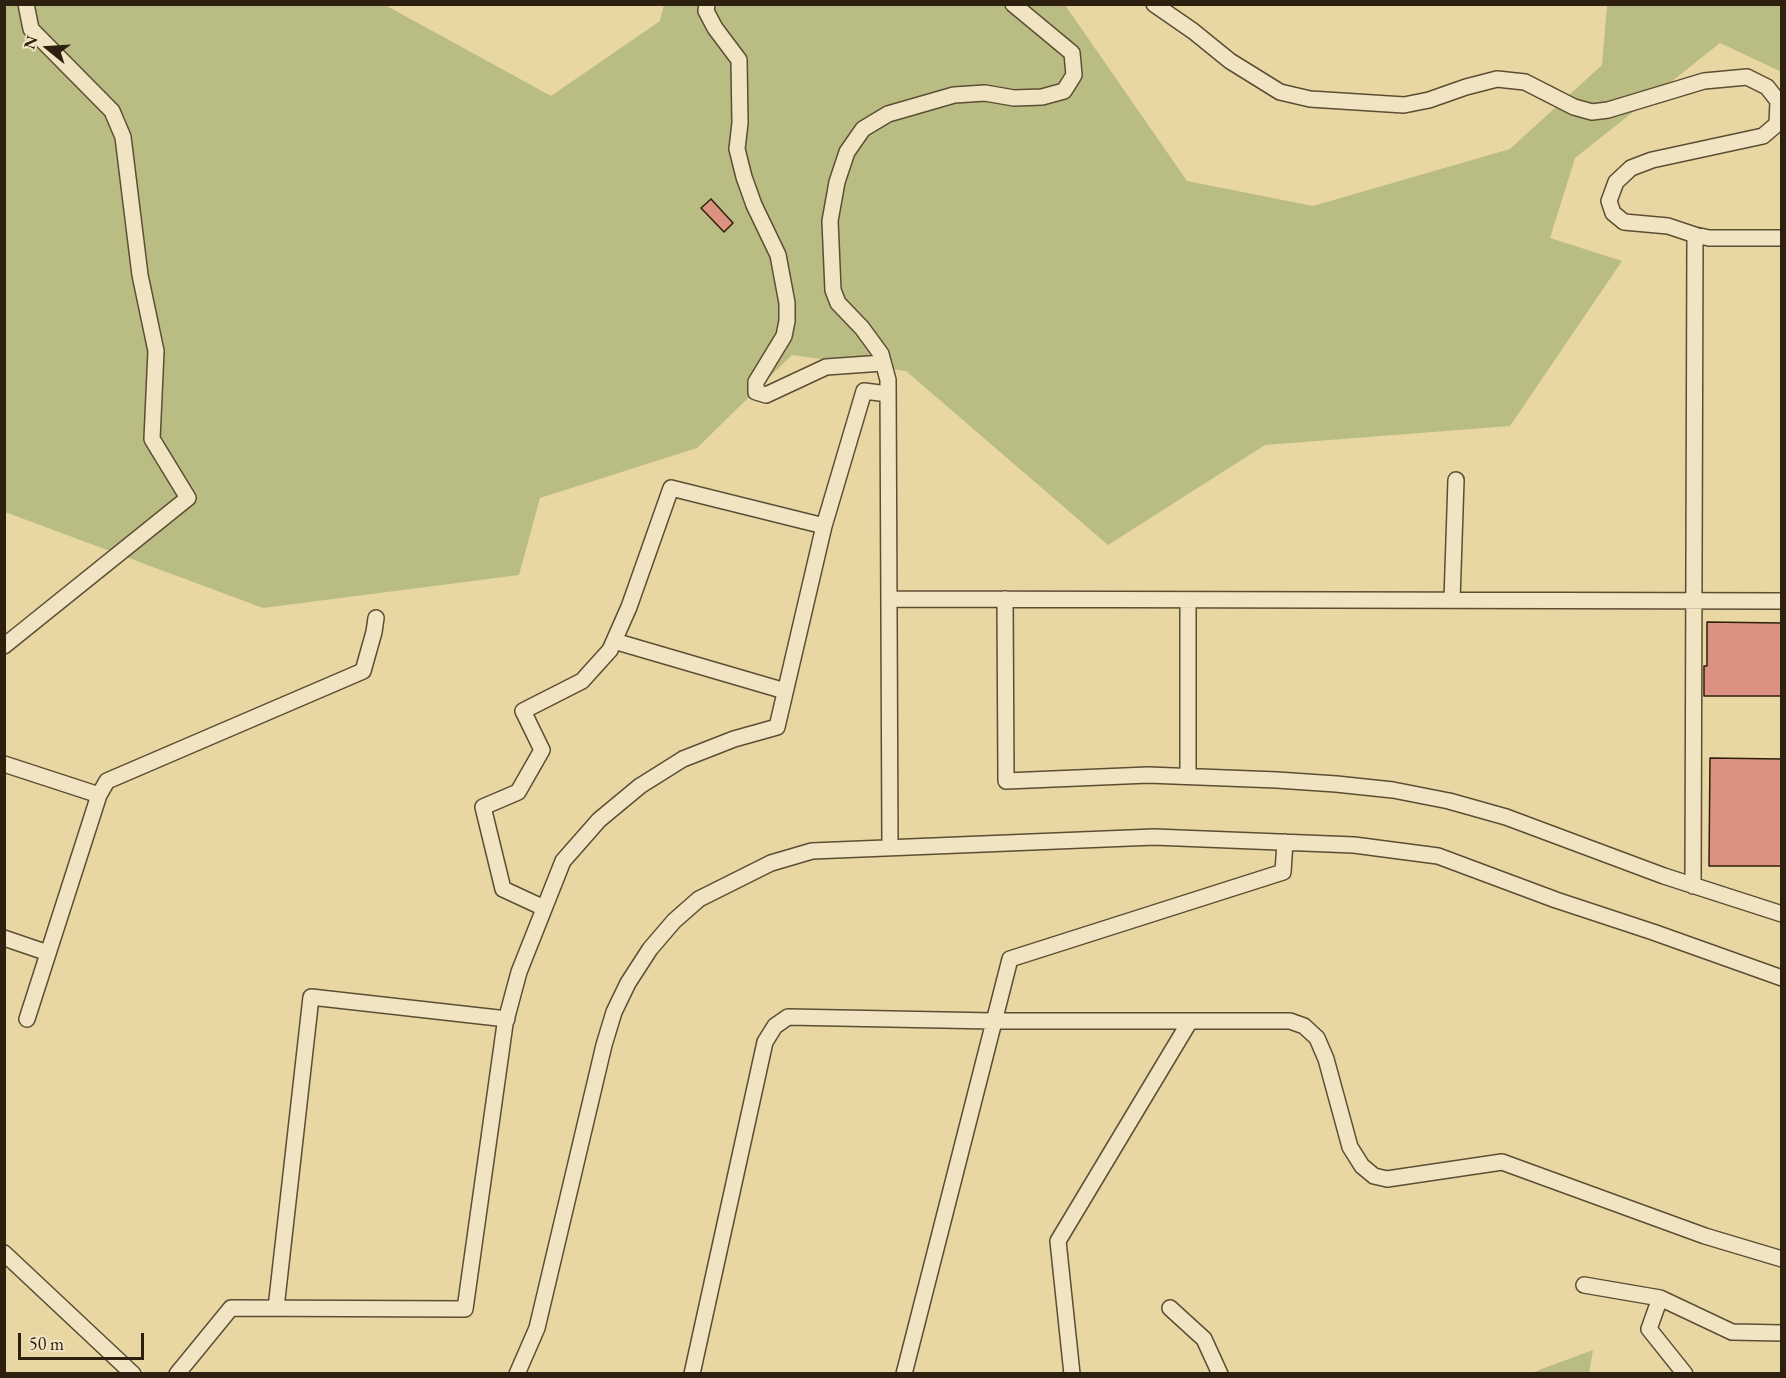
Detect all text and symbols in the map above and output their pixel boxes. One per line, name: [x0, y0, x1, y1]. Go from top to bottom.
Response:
north arrow: [18, 18, 78, 78]
text: N: [18, 33, 42, 52]
scale bar: [21, 1321, 147, 1359]
text: 50 m: [29, 1332, 64, 1355]

